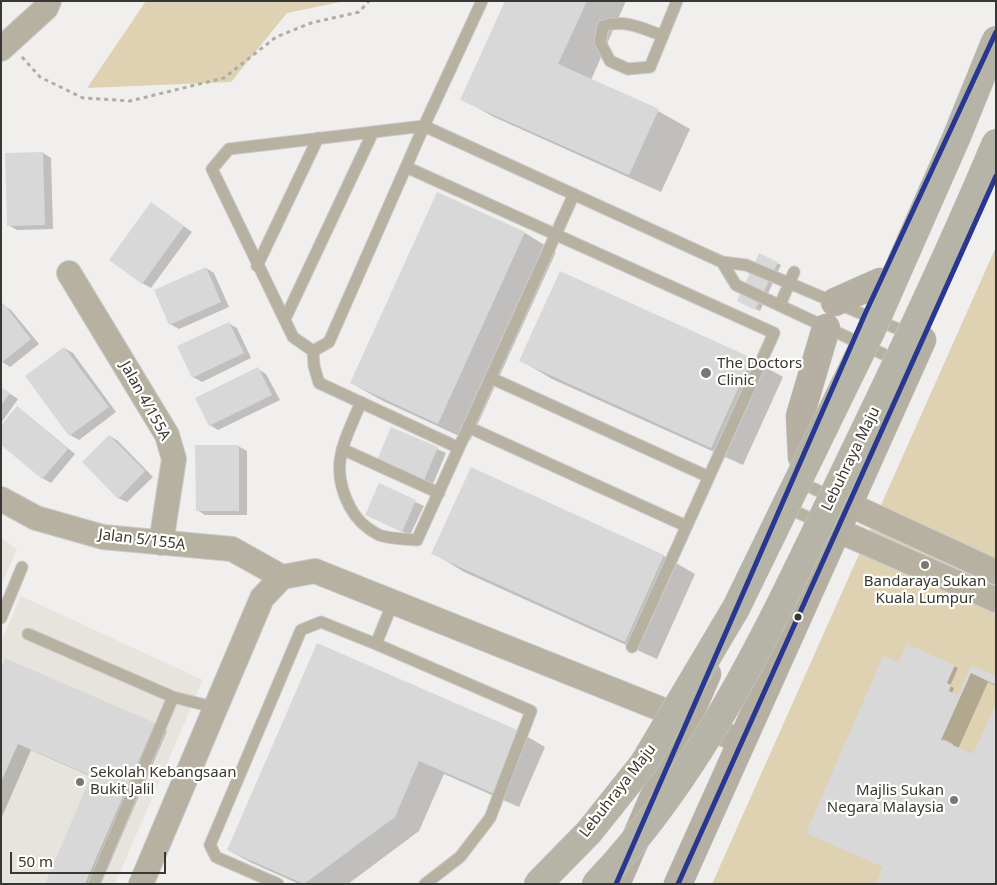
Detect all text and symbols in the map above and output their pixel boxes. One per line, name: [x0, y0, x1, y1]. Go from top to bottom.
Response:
place label: The Doctors Clinic: [717, 355, 802, 390]
street label: Jalan 4/155A: [116, 358, 174, 444]
marker: The Doctors Clinic: [699, 366, 713, 380]
street label: Lebuhraya Maju: [818, 404, 884, 514]
street label: Jalan 5/155A: [98, 526, 186, 554]
marker: Bandaraya Sukan Kuala Lumpur: [919, 559, 931, 571]
place label: Bandaraya Sukan Kuala Lumpur: [864, 573, 986, 608]
unlabelled marker: [793, 612, 803, 622]
street label: Lebuhraya Maju: [576, 741, 660, 841]
place label: Sekolah Kebangsaan Bukit Jalil: [90, 764, 236, 799]
marker: Sekolah Kebangsaan Bukit Jalil: [74, 776, 86, 788]
place label: Majlis Sukan Negara Malaysia: [827, 782, 944, 817]
marker: Majlis Sukan Negara Malaysia: [948, 794, 960, 806]
scale bar: [12, 842, 169, 874]
text: 50 m: [18, 851, 53, 871]

